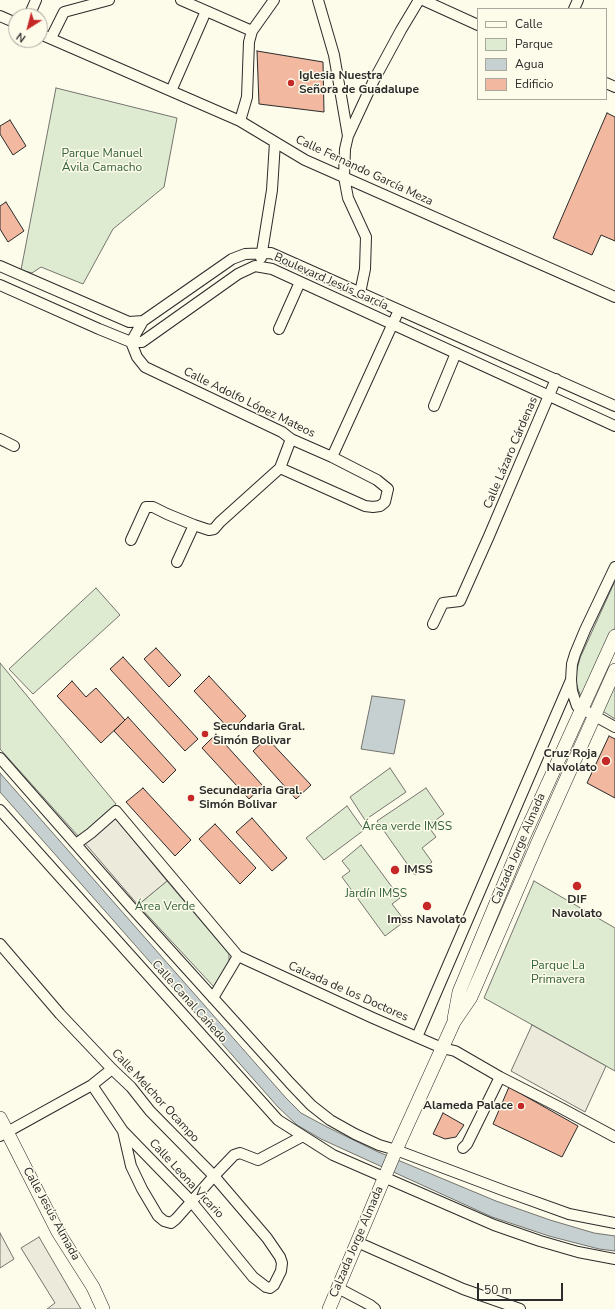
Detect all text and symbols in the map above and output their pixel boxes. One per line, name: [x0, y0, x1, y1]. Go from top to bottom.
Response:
north arrow: [8, 8, 48, 48]
legend: [477, 8, 607, 100]
text: Calle: [515, 16, 543, 32]
text: N: [14, 29, 29, 46]
text: Parque: [515, 36, 553, 52]
text: Agua: [515, 56, 544, 72]
place label: Iglesia Nuestra Señora de Guadalupe: [299, 69, 419, 97]
text: Edificio: [515, 76, 553, 92]
marker: Iglesia Nuestra Señora de Guadalupe: [286, 78, 296, 88]
street label: Calle Fernando García Meza: [293, 133, 435, 209]
park label: Parque Manuel Ávila Camacho: [61, 147, 143, 175]
street label: Boulevard Jesús García: [272, 250, 390, 314]
street label: Calle Adolfo López Mateos: [181, 365, 317, 441]
street label: Calle Lázaro Cárdenas: [481, 395, 541, 511]
place label: Secundaria Gral. Simón Bolivar: [213, 720, 305, 748]
marker: Secundaria Gral. Simón Bolivar: [200, 729, 210, 739]
place label: Cruz Roja Navolato: [544, 747, 597, 775]
marker: Cruz Roja Navolato: [600, 755, 612, 767]
place label: Secundararia Gral. Simón Bolivar: [199, 784, 302, 812]
street label: Calzada Jorge Almada: [489, 791, 549, 907]
marker: Secundararia Gral. Simón Bolivar: [186, 793, 196, 803]
park label: Área verde IMSS: [362, 820, 452, 834]
place label: IMSS: [404, 863, 433, 877]
marker: IMSS: [389, 864, 401, 876]
marker: DIF Navolato: [571, 880, 583, 892]
park label: Jardín IMSS: [345, 887, 407, 901]
place label: DIF Navolato: [552, 893, 602, 921]
park label: Área Verde: [135, 900, 195, 914]
marker: Imss Navolato: [421, 900, 433, 912]
place label: Imss Navolato: [387, 913, 467, 927]
street label: Calle Canal Cañedo: [148, 958, 230, 1046]
street label: Calzada de los Doctores: [286, 959, 410, 1025]
park label: Parque La Primavera: [531, 959, 585, 987]
street label: Calle Melchor Ocampo: [108, 1046, 202, 1146]
place label: Alameda Palace: [423, 1099, 513, 1113]
marker: Alameda Palace: [516, 1101, 526, 1111]
street label: Calle Leona Vicario: [146, 1136, 226, 1222]
street label: Calle Jesús Almada: [19, 1165, 83, 1263]
street label: Calzada Jorge Almada: [327, 1184, 387, 1300]
scale bar: [479, 1275, 565, 1301]
text: 50 m: [484, 1282, 512, 1298]

